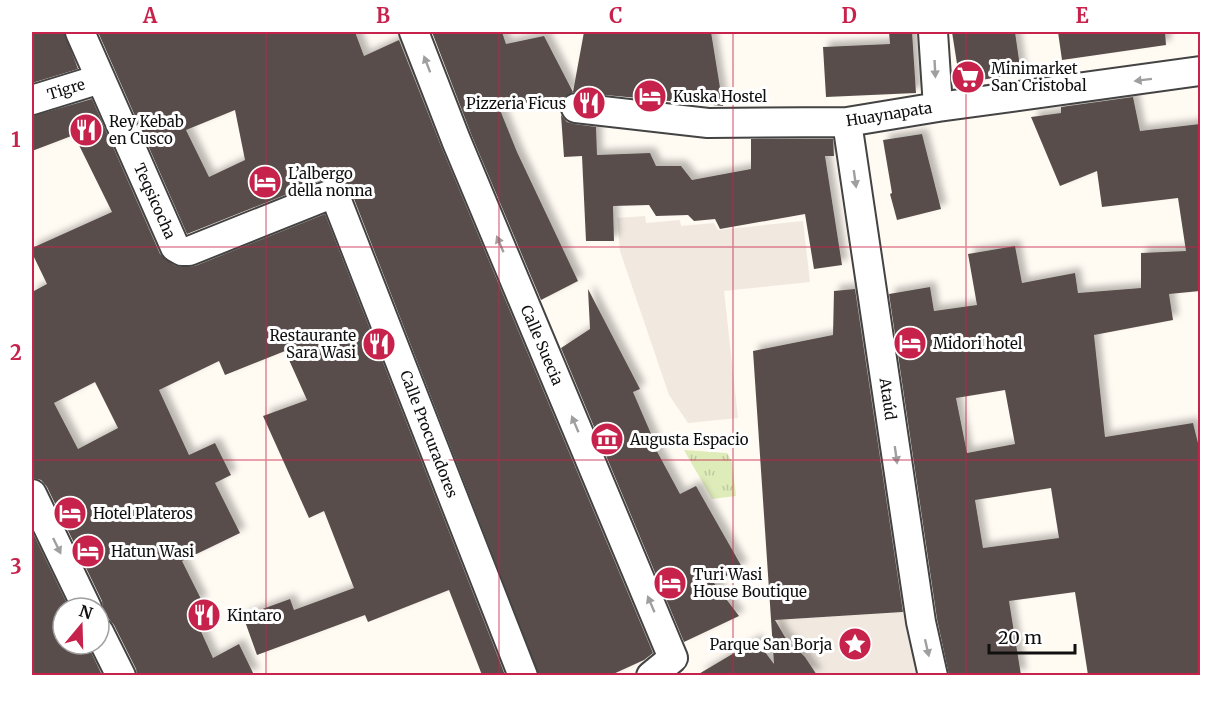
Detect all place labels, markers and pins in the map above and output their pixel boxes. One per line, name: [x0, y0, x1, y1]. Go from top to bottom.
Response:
supermarket icon: Minimarket San Cristobal: [950, 59, 986, 95]
place label: Minimarket San Cristobal: [991, 59, 1087, 95]
hotel icon: Kuska Hostel: [632, 78, 668, 114]
restaurant icon: Pizzeria Ficus: [571, 85, 607, 121]
place label: Kuska Hostel: [673, 87, 767, 106]
place label: Pizzeria Ficus: [466, 94, 566, 113]
restaurant icon: Rey Kebab en Cusco: [68, 112, 104, 148]
place label: Rey Kebab en Cusco: [109, 112, 184, 148]
hotel icon: L’albergo della nonna: [247, 164, 283, 200]
place label: L’albergo della nonna: [288, 164, 372, 200]
hotel icon: Midori hotel: [892, 325, 928, 361]
place label: Restaurante Sara Wasi: [270, 326, 356, 362]
restaurant icon: Restaurante Sara Wasi: [361, 326, 397, 362]
place label: Midori hotel: [933, 334, 1023, 353]
museum icon: Augusta Espacio: [589, 421, 625, 457]
place label: Augusta Espacio: [629, 430, 749, 449]
hotel icon: Hotel Plateros: [52, 495, 88, 531]
place label: Hotel Plateros: [93, 504, 193, 523]
hotel icon: Hatun Wasi: [70, 533, 106, 569]
place label: Hatun Wasi: [111, 542, 194, 561]
hotel icon: Turi Wasi House Boutique: [652, 565, 688, 601]
place label: Turi Wasi House Boutique: [693, 565, 807, 601]
restaurant icon: Kintaro: [186, 597, 222, 633]
place label: Kintaro: [227, 606, 282, 625]
place icon: Parque San Borja: [837, 626, 873, 662]
place label: Parque San Borja: [710, 635, 832, 654]

